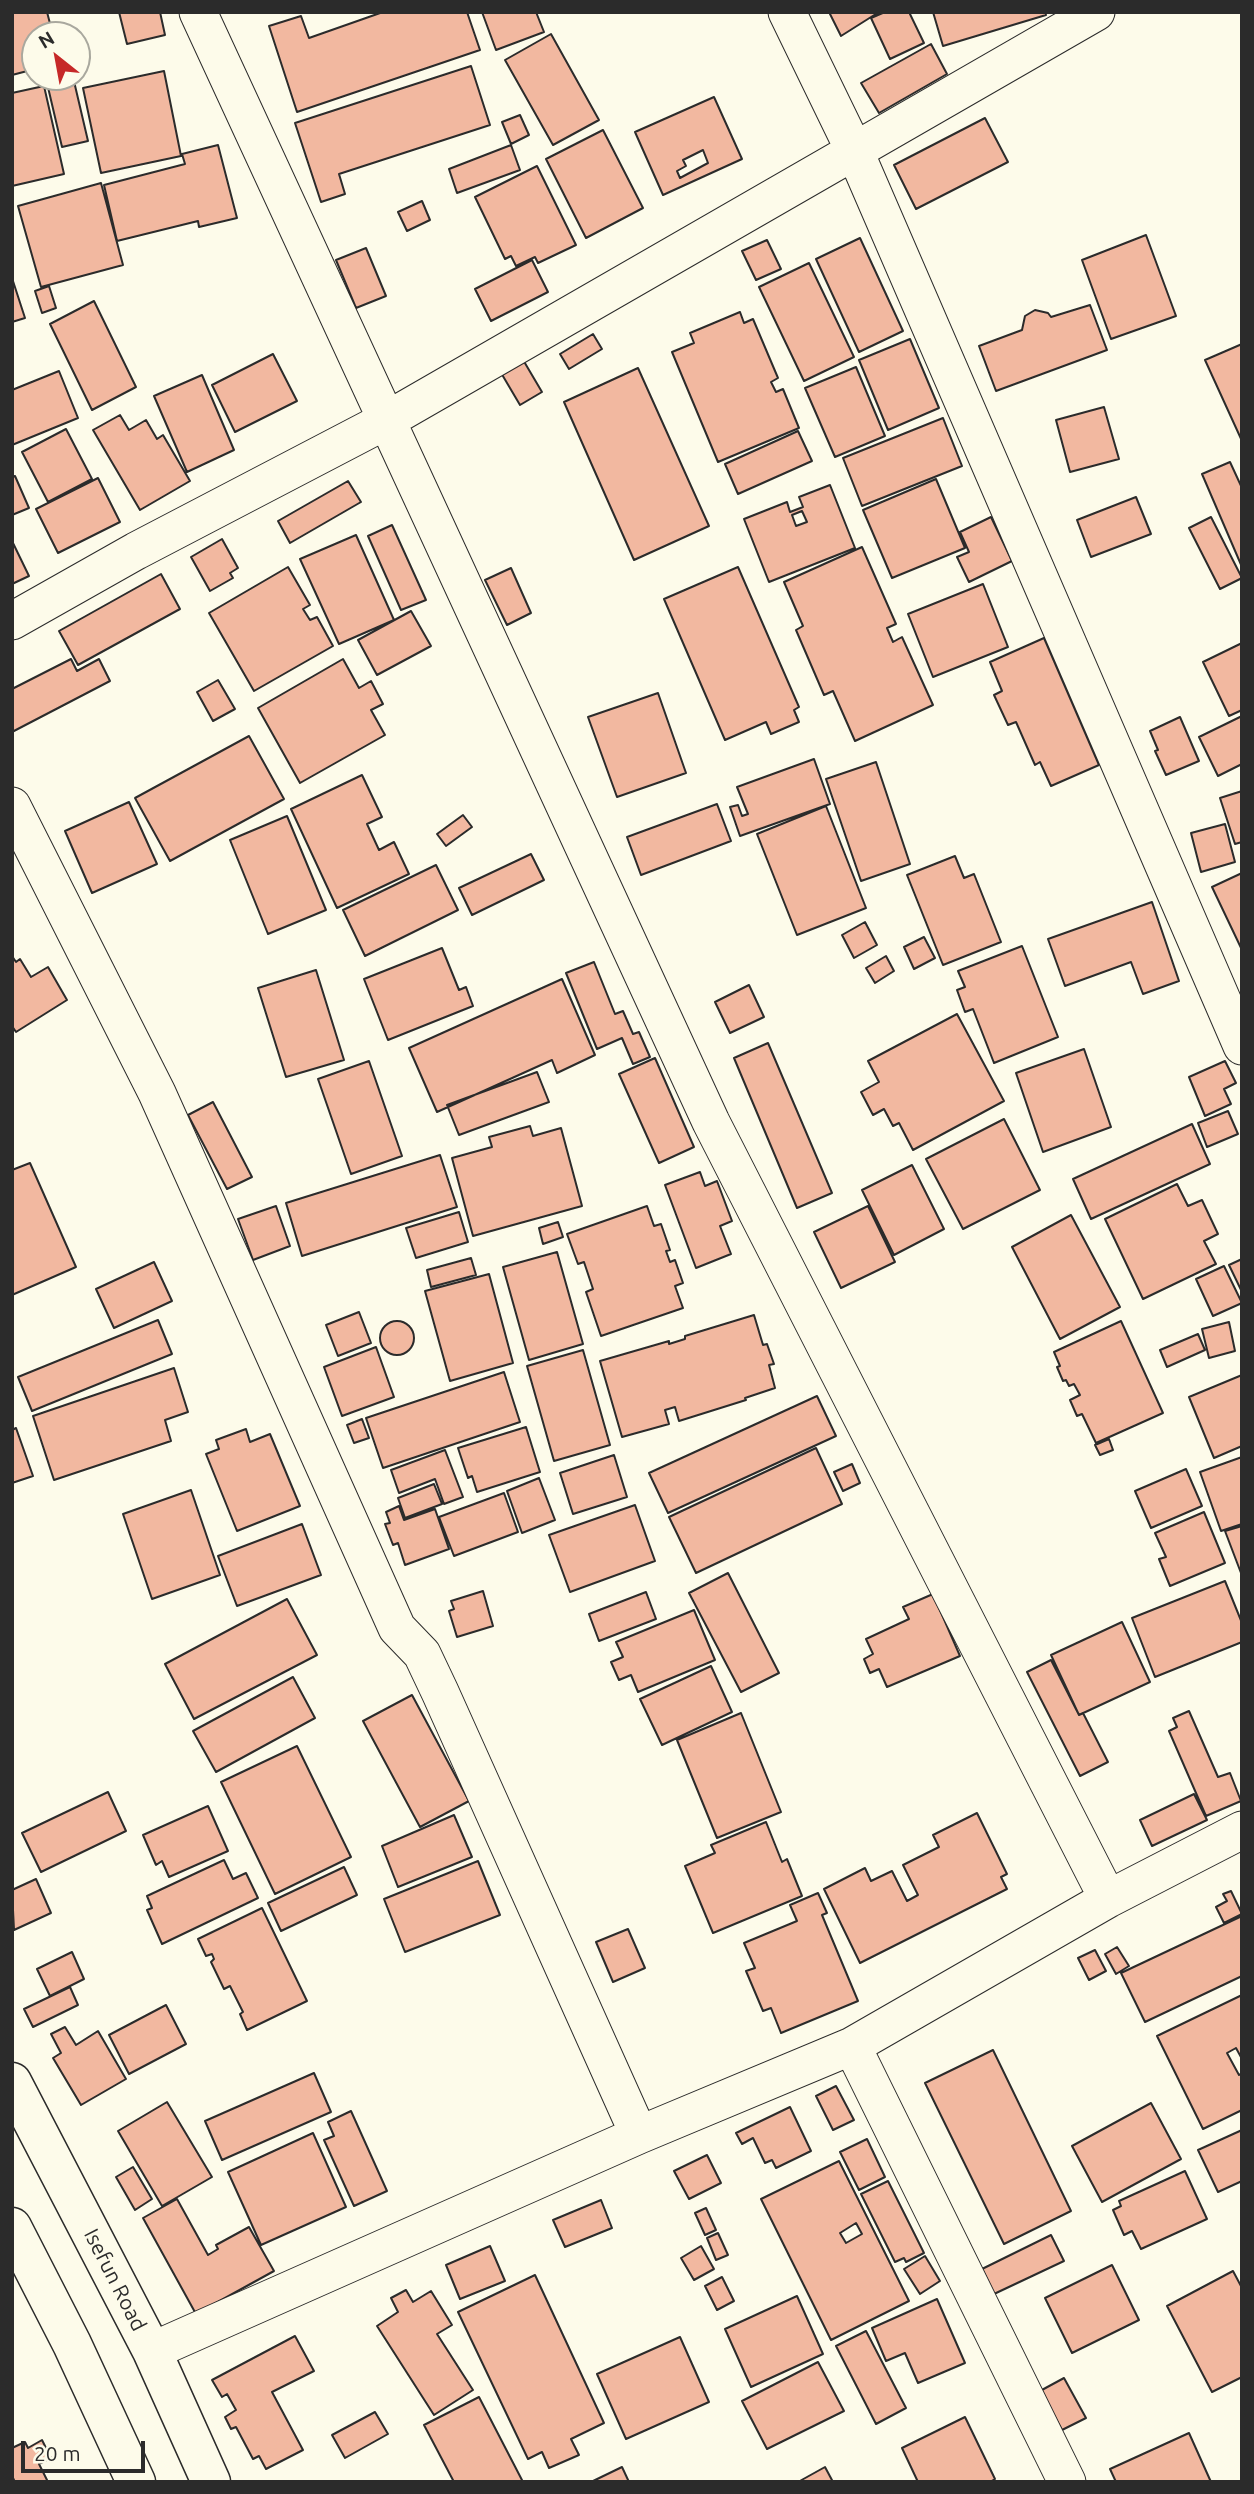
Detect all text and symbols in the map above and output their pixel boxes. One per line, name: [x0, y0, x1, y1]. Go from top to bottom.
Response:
north arrow: [21, 21, 91, 91]
text: N: [34, 27, 58, 53]
street label: Isefun Road: [79, 2225, 151, 2335]
scale bar: [24, 2428, 149, 2472]
text: 20 m: [34, 2441, 81, 2465]

